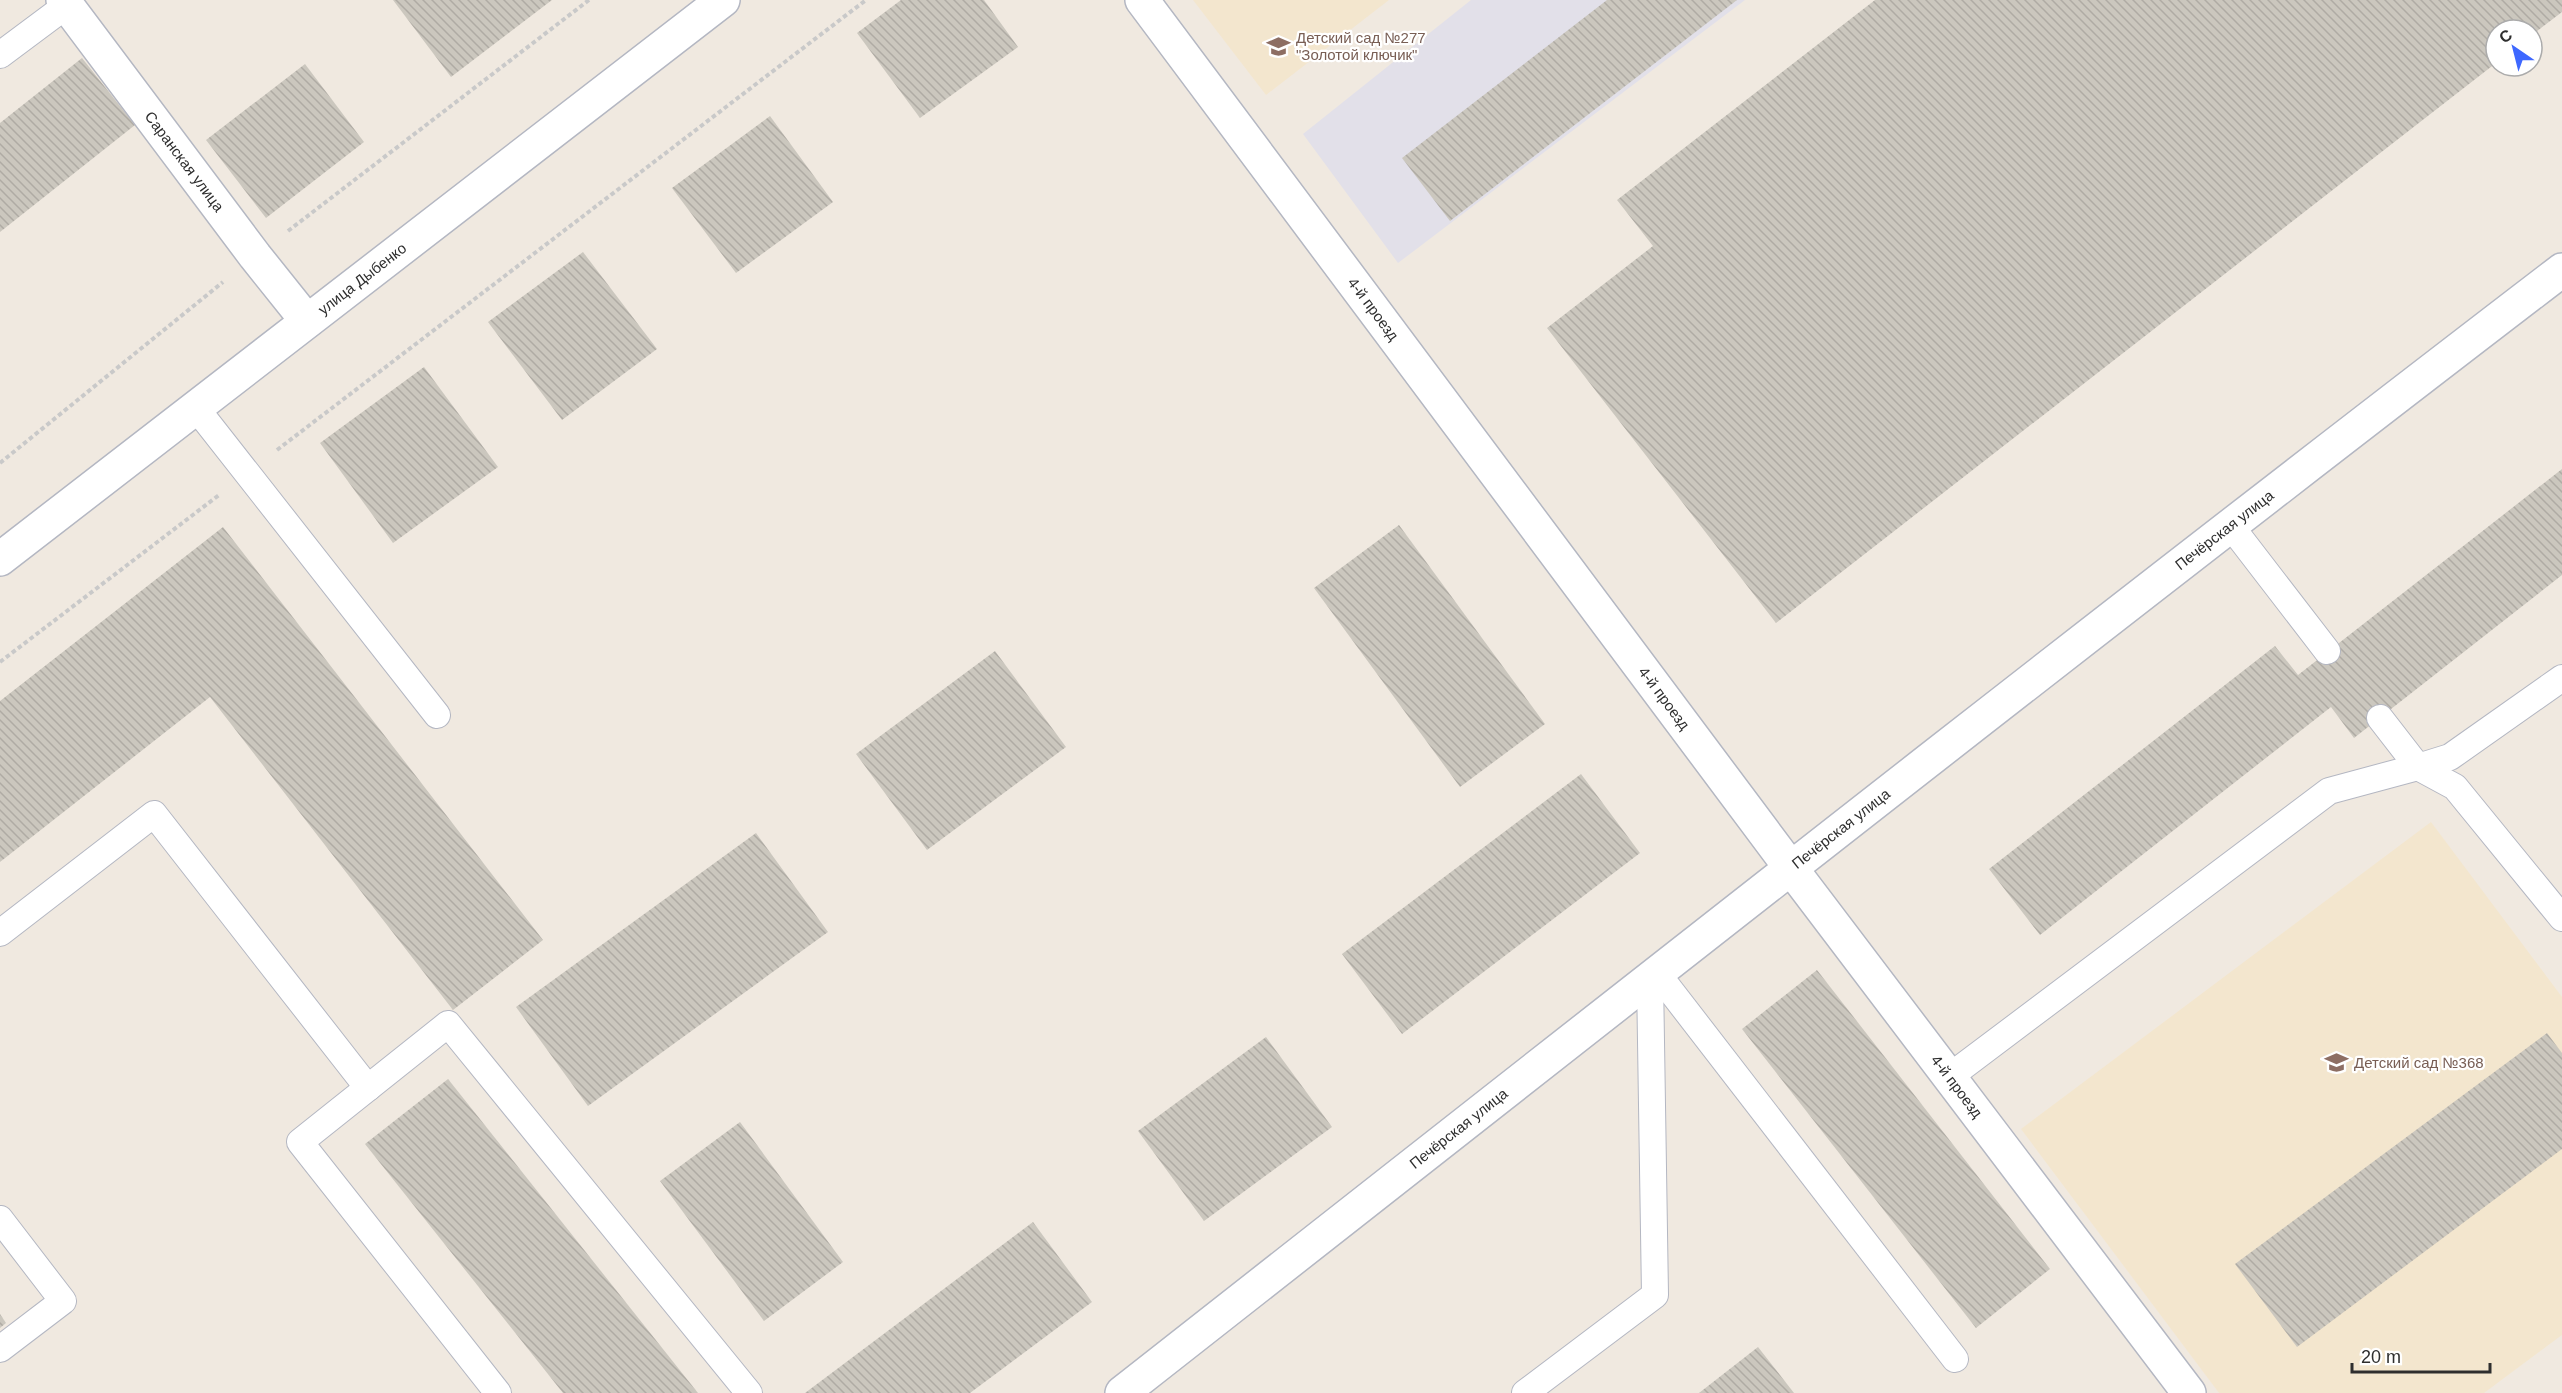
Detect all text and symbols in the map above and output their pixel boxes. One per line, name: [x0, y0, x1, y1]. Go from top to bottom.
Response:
north arrow: [2484, 18, 2544, 78]
text: С: [2496, 26, 2516, 46]
place label: Детский сад №277 "Золотой ключик": [1296, 29, 1426, 63]
school or university icon: Детский сад №277 "Золотой ключик": [1265, 34, 1291, 60]
street label: Саранская улица: [142, 108, 228, 215]
street label: улица Дыбенко: [315, 239, 409, 318]
street label: 4-й проезд: [1345, 274, 1403, 344]
street label: Печёрская улица: [2172, 486, 2277, 573]
street label: 4-й проезд: [1635, 663, 1694, 733]
street label: Печёрская улица: [1788, 785, 1894, 872]
school or university icon: Детский сад №368: [2323, 1050, 2349, 1076]
street label: 4-й проезд: [1928, 1052, 1986, 1121]
place label: Детский сад №368: [2354, 1054, 2484, 1071]
street label: Печёрская улица: [1406, 1084, 1511, 1172]
scale bar: [2352, 1336, 2490, 1374]
text: 20 m: [2361, 1347, 2401, 1367]

